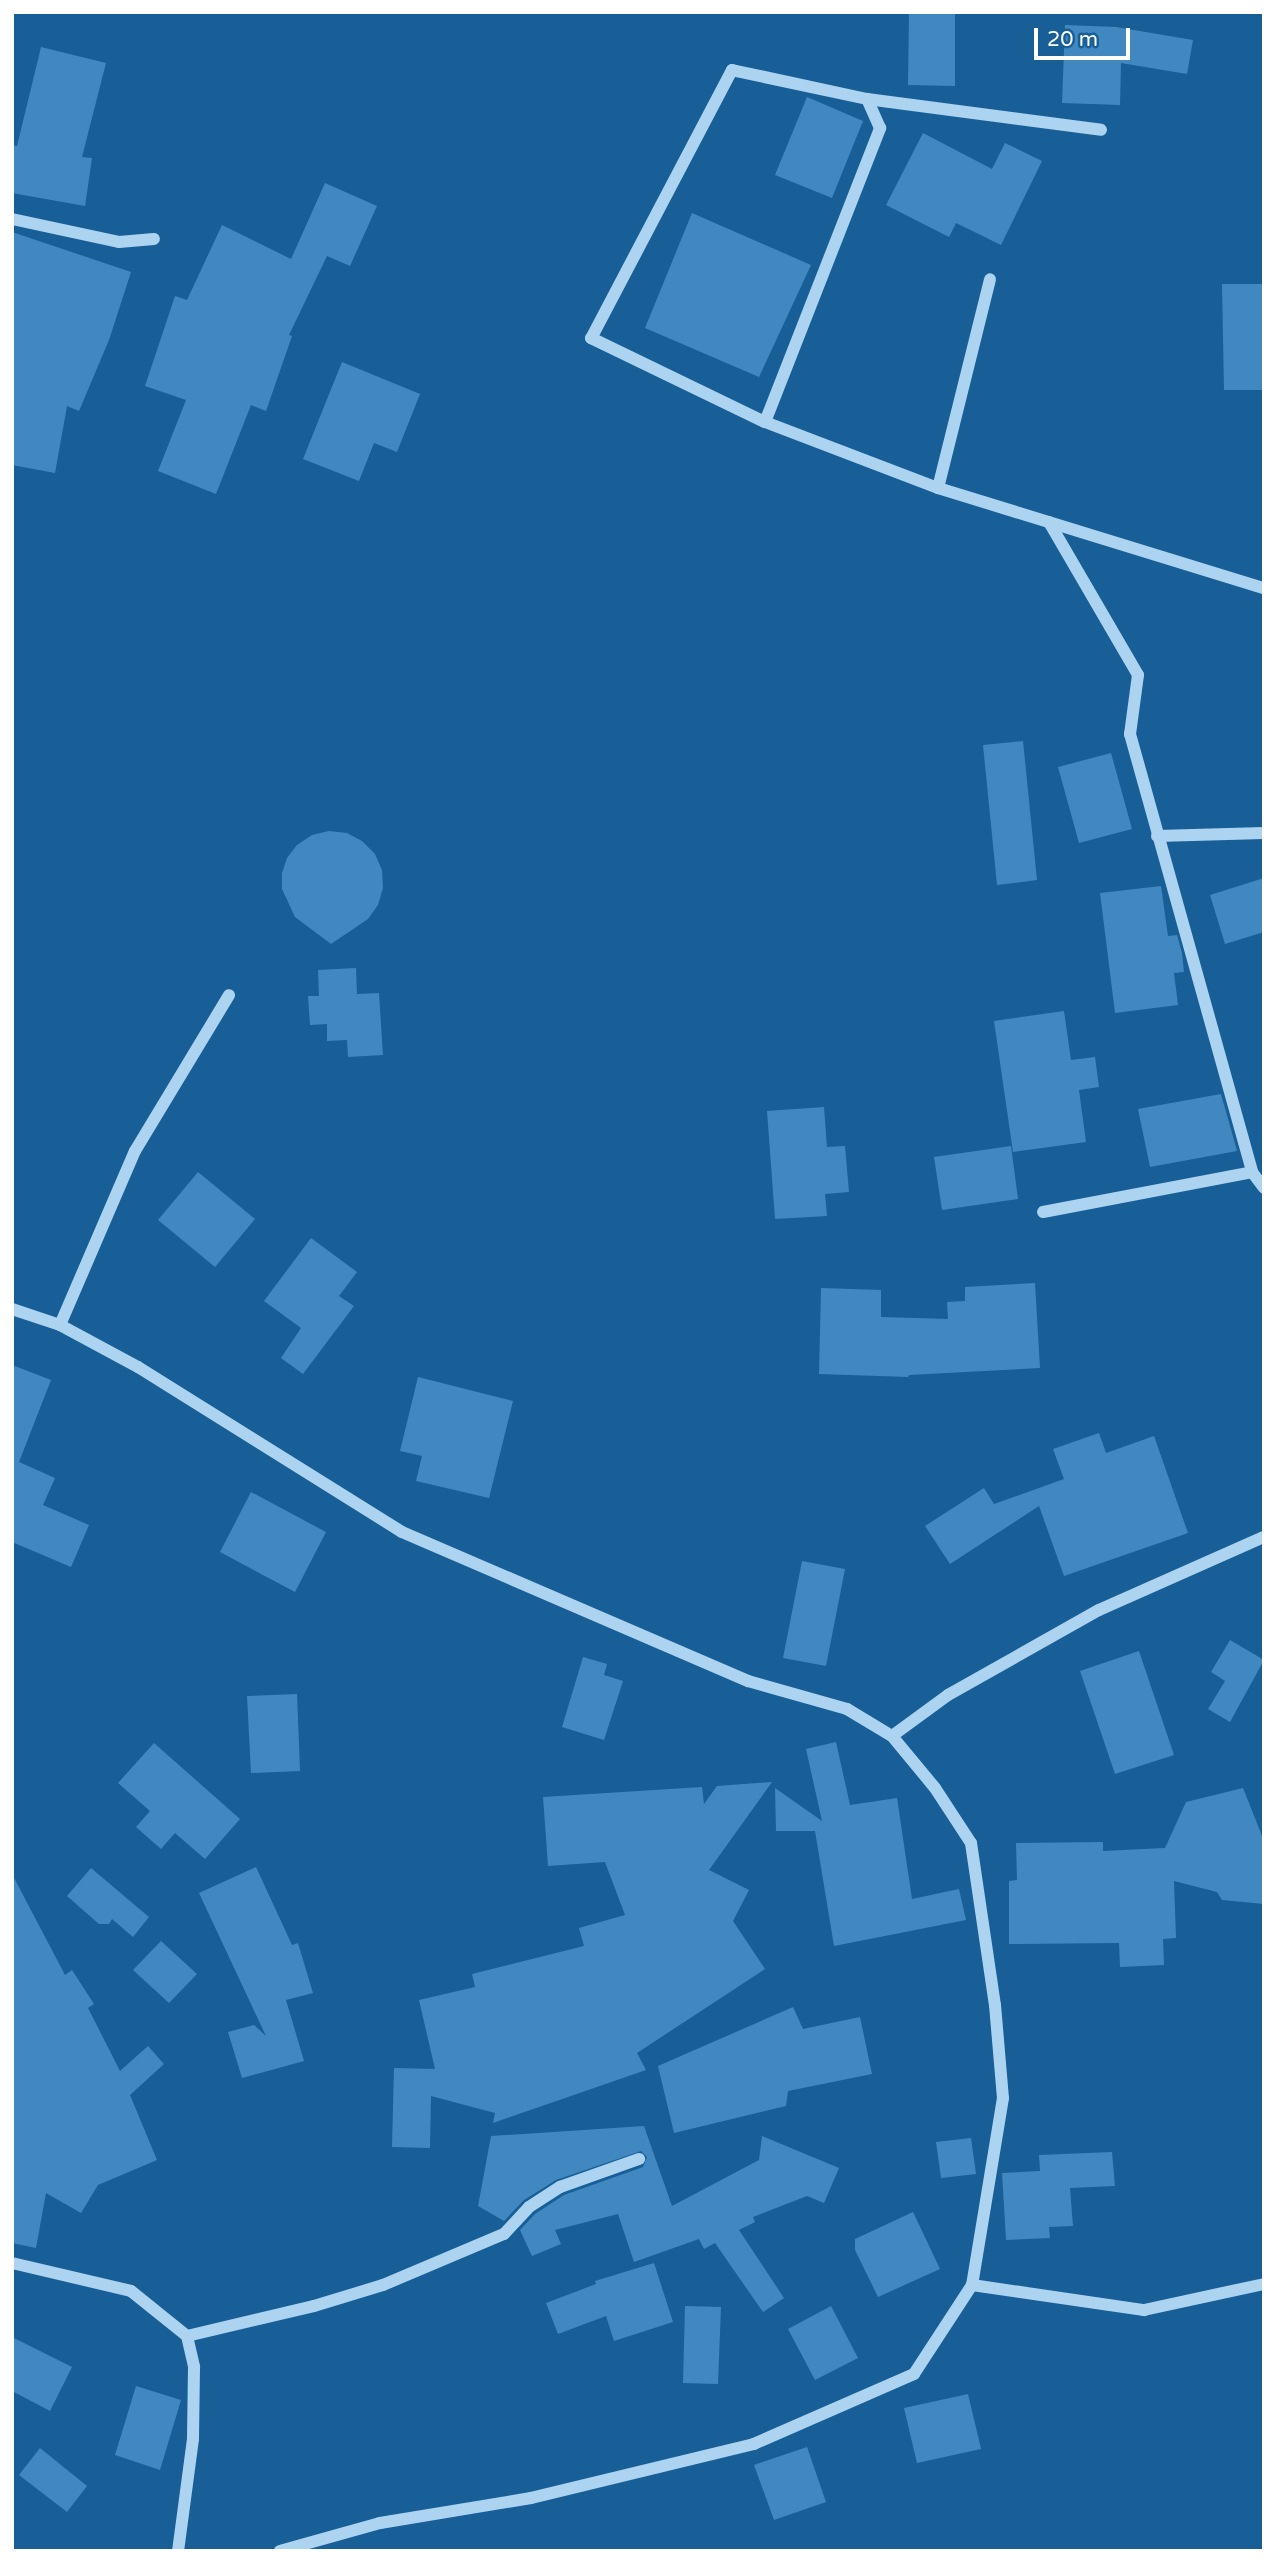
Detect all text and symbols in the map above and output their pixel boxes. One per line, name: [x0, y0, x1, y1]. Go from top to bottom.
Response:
scale bar: [1038, 14, 1134, 58]
text: 20 m: [1047, 27, 1098, 52]

